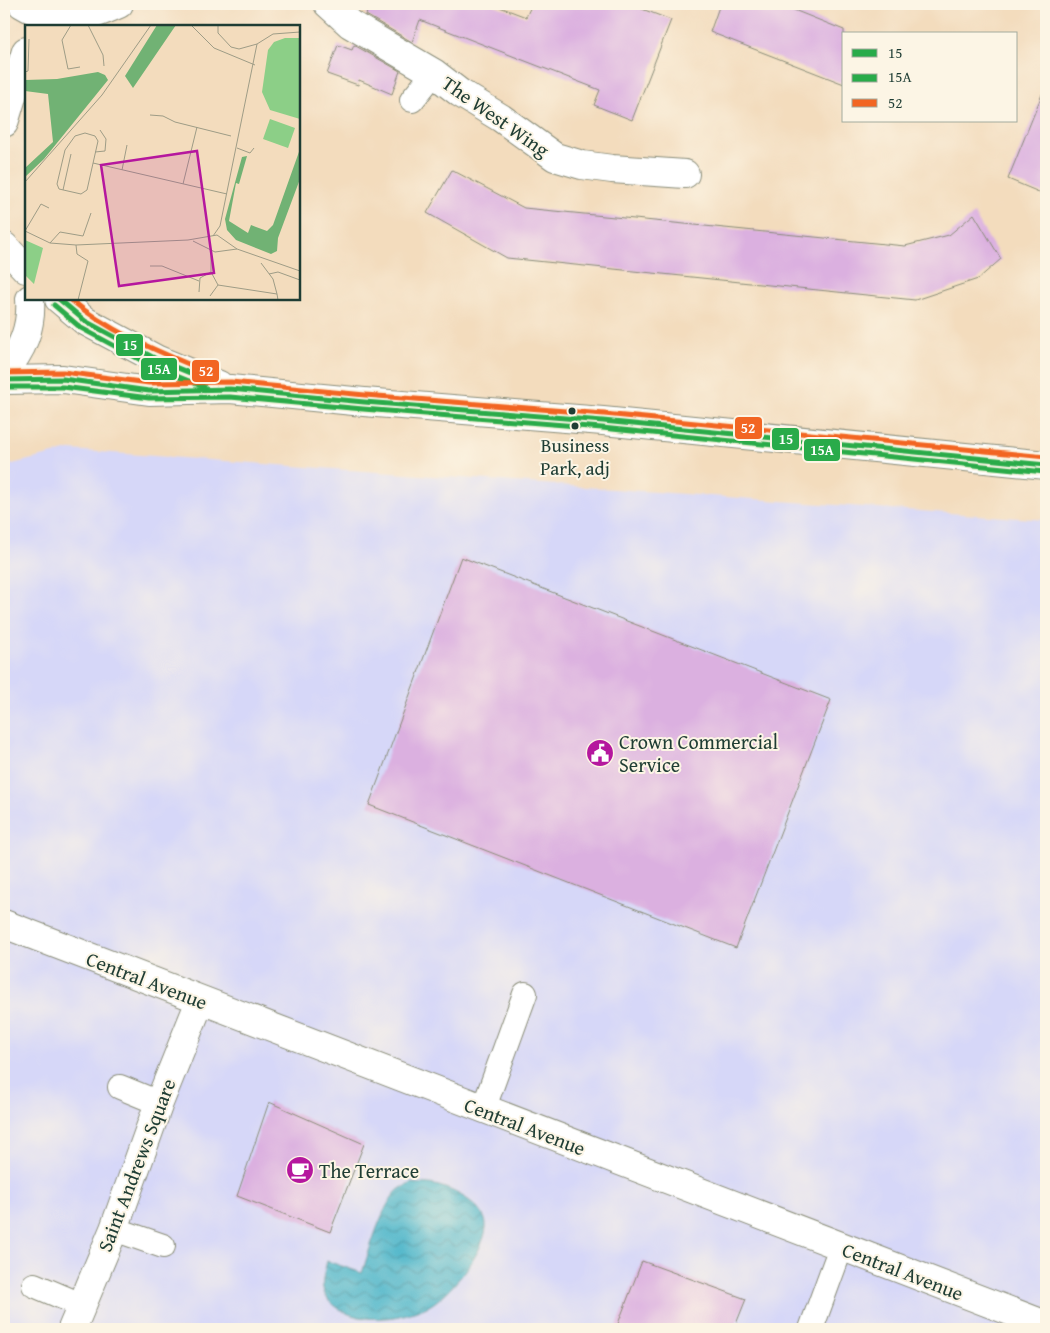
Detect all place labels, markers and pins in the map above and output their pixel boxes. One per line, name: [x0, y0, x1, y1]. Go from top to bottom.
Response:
unlabelled marker: [567, 406, 577, 416]
marker: Business Park, adj: [570, 421, 580, 431]
place label: Business Park, adj: [540, 431, 610, 482]
place label: Crown Commercial Service: [619, 727, 779, 779]
public building icon: Crown Commercial Service: [585, 738, 615, 768]
cafe icon: The Terrace: [285, 1155, 315, 1185]
place label: The Terrace: [319, 1156, 419, 1185]

